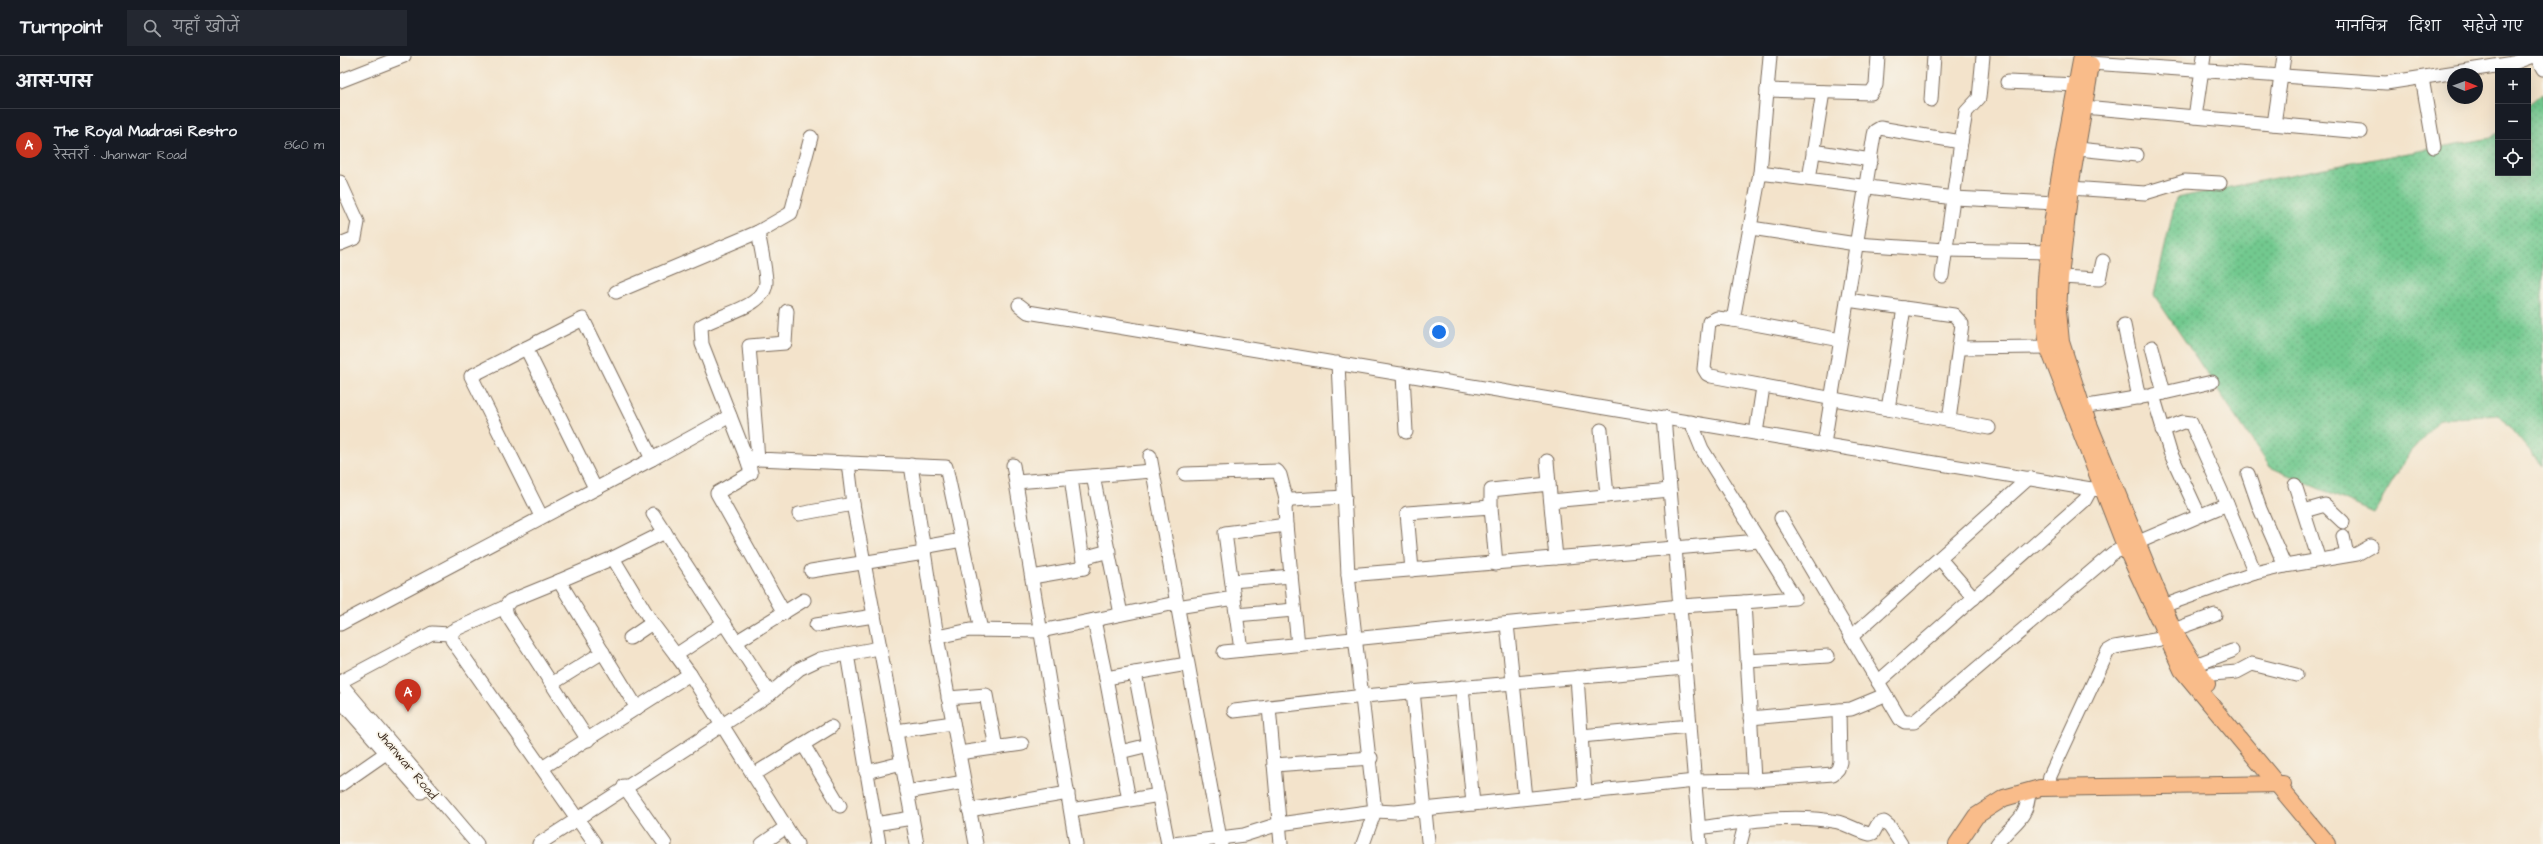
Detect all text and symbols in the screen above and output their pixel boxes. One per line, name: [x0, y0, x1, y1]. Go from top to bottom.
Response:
search box: [127, 10, 407, 46]
text: Turnpoint: [20, 14, 103, 41]
icon: search: [141, 17, 163, 39]
text: यहाँ खोजें: [173, 17, 239, 38]
text: मानचित्र: [2336, 17, 2387, 37]
text: दिशा: [2409, 17, 2441, 37]
text: सहेजे गए: [2463, 17, 2523, 37]
north arrow: [2447, 68, 2483, 104]
map controls: [2495, 68, 2531, 176]
button: +: [2495, 68, 2531, 104]
text: आस-पास: [16, 70, 92, 94]
button: −: [2495, 104, 2531, 140]
text: The Royal Madrasi Restro: [54, 121, 237, 142]
text: A: [25, 136, 33, 154]
text: 860 m: [284, 136, 324, 154]
button: locate: [2495, 140, 2531, 176]
text: रेस्तराँ · Jhanwar Road: [54, 146, 187, 164]
your location: [1429, 322, 1449, 342]
pin: A: [395, 679, 421, 712]
street label: Jhanwar Road: [373, 726, 442, 804]

